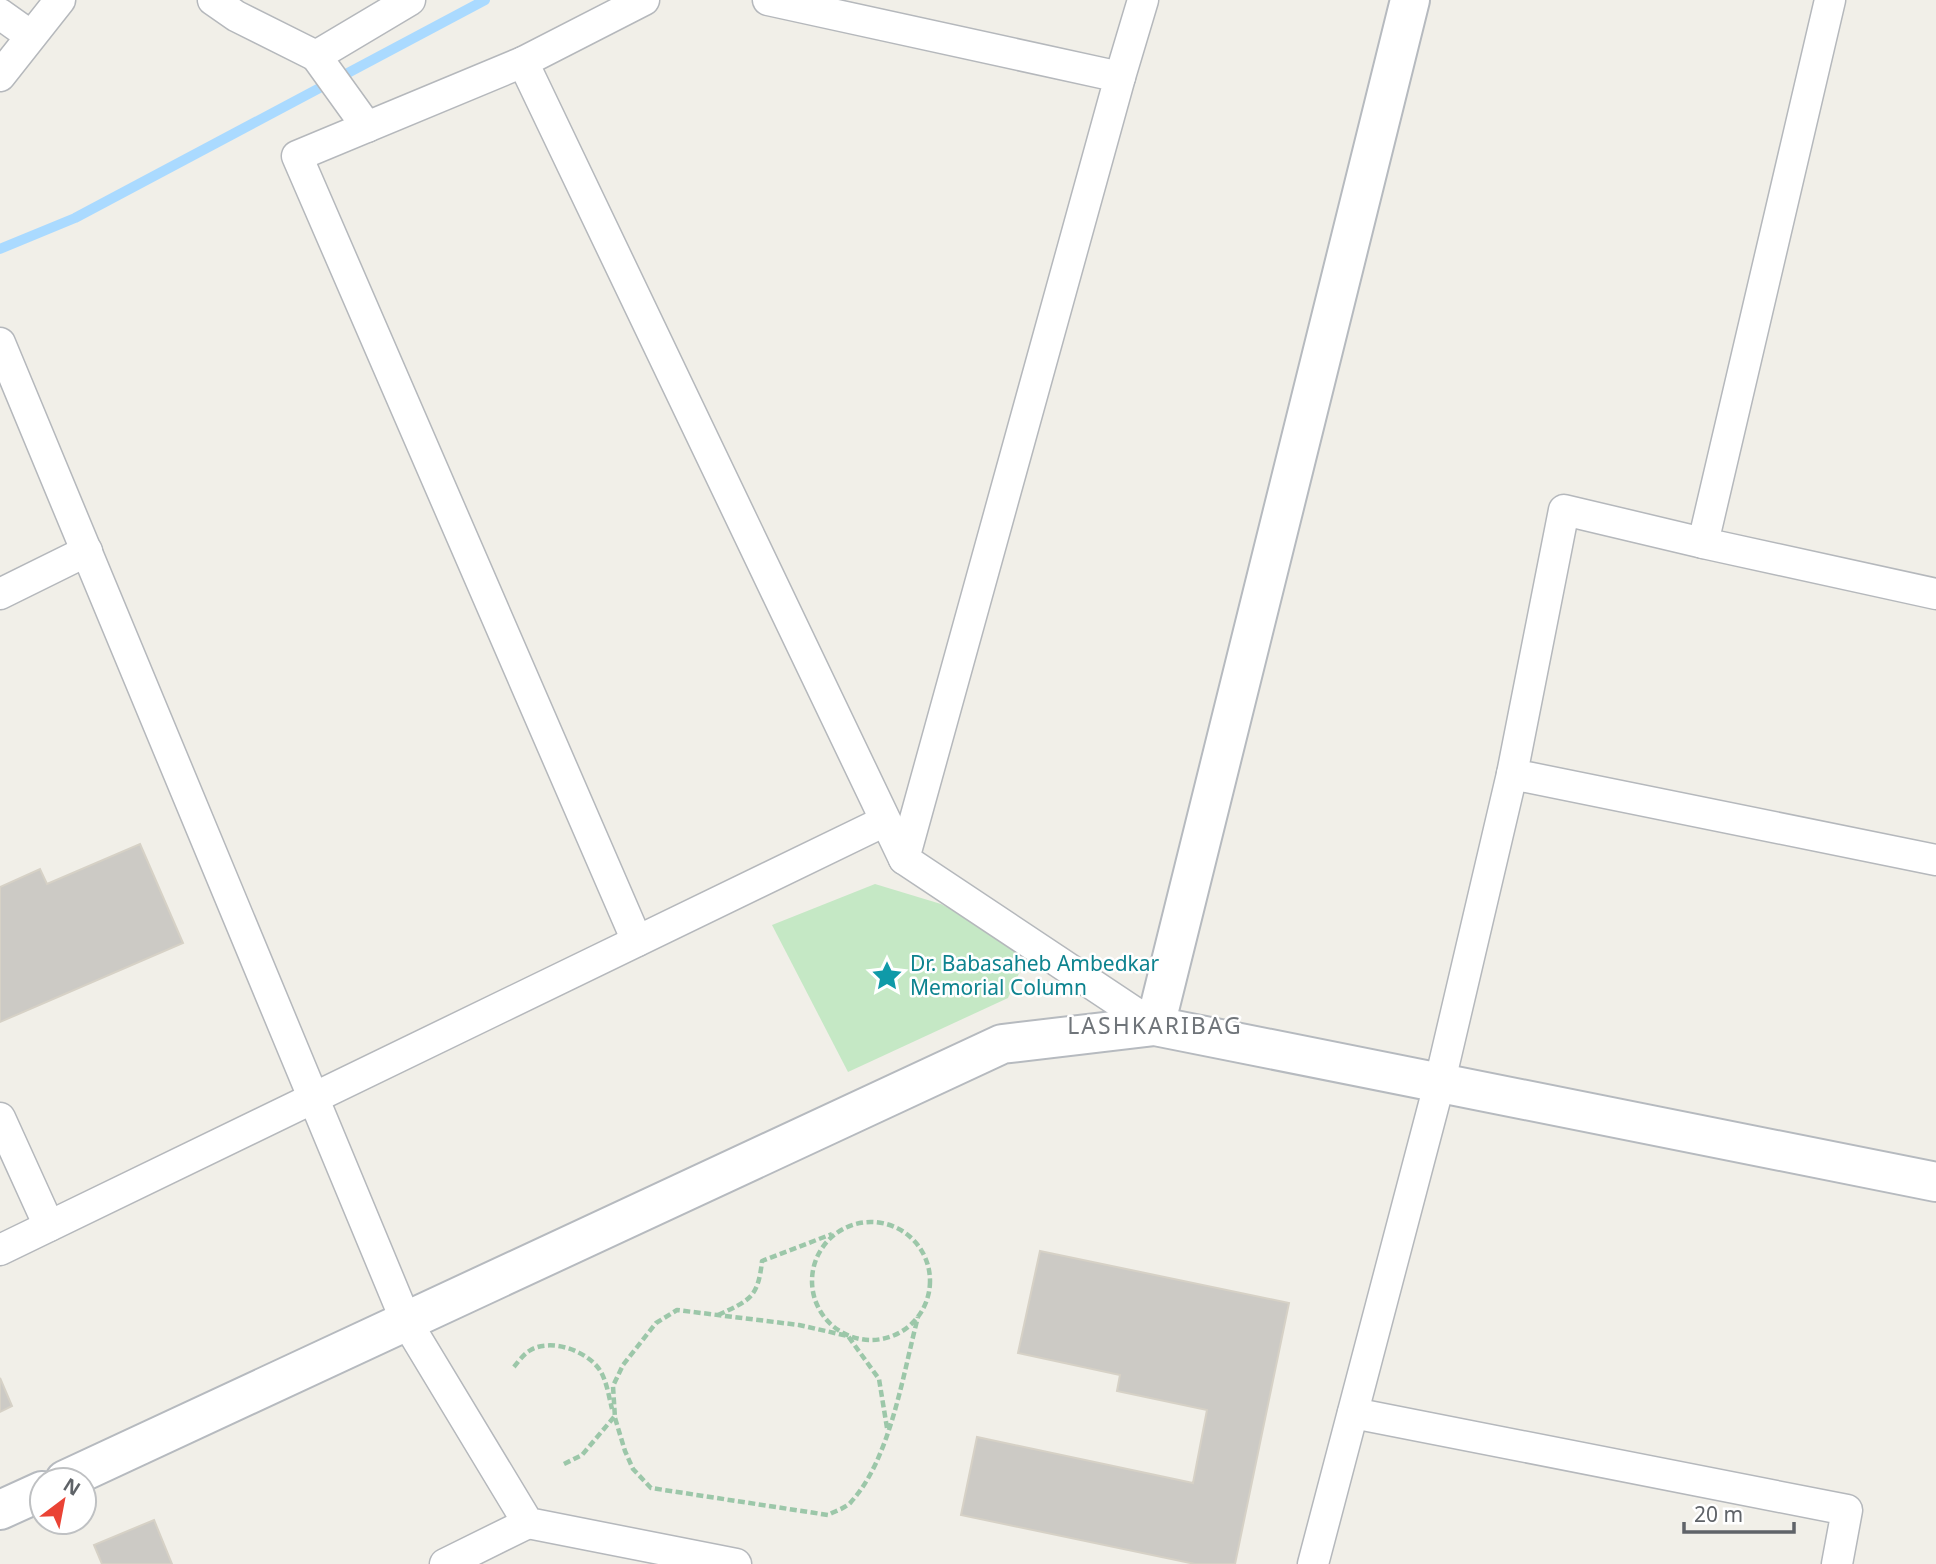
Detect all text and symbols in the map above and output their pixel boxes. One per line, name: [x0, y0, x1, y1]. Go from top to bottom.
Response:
place label: Dr. Babasaheb Ambedkar Memorial Column: [910, 949, 1160, 1001]
place icon: Dr. Babasaheb Ambedkar Memorial Column: [870, 959, 904, 993]
district label: LASHKARIBAG: [1067, 1009, 1243, 1041]
north arrow: [28, 1466, 98, 1536]
text: N: [59, 1471, 85, 1502]
scale bar: [1684, 1490, 1794, 1534]
text: 20 m: [1694, 1500, 1743, 1528]

